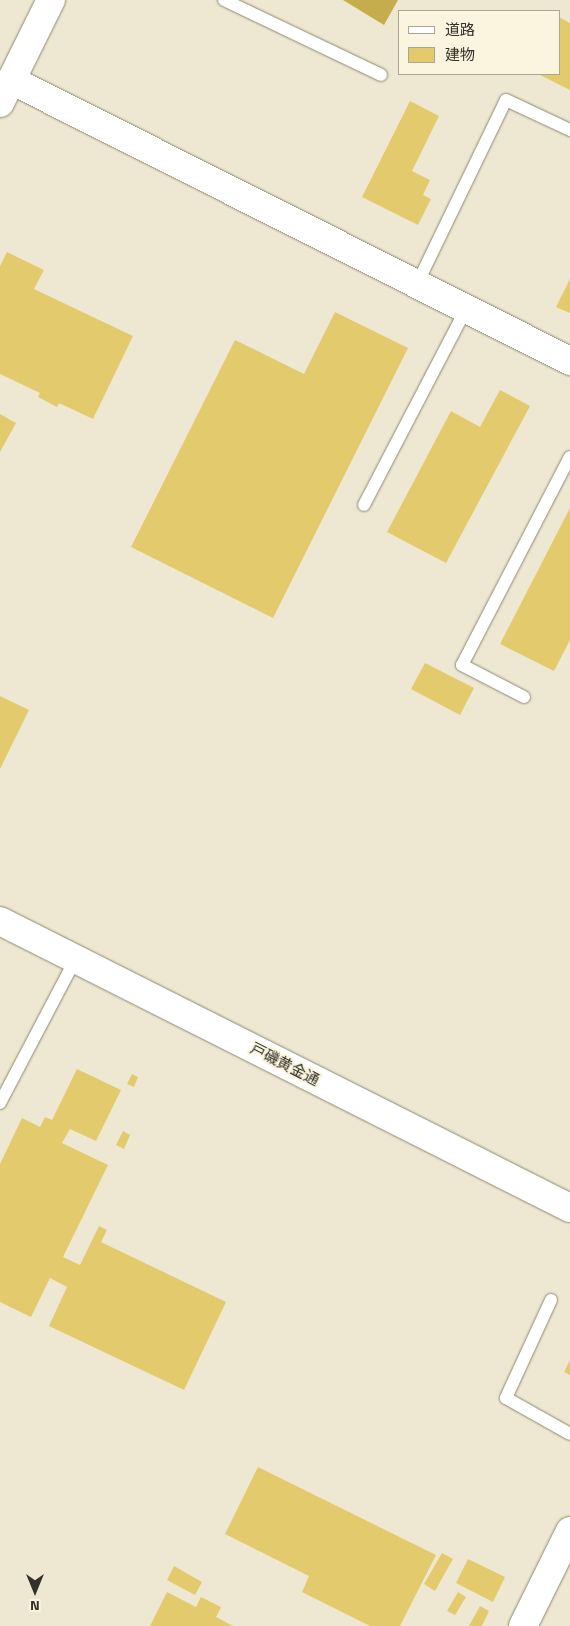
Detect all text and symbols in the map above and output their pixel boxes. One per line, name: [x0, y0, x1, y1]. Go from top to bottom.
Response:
legend: [398, 10, 560, 75]
text: 道路: [445, 18, 475, 41]
text: 建物: [445, 43, 475, 66]
street label: 戸磯黄金通: [248, 1039, 322, 1089]
north arrow: [10, 1566, 60, 1616]
text: N: [30, 1596, 40, 1617]

